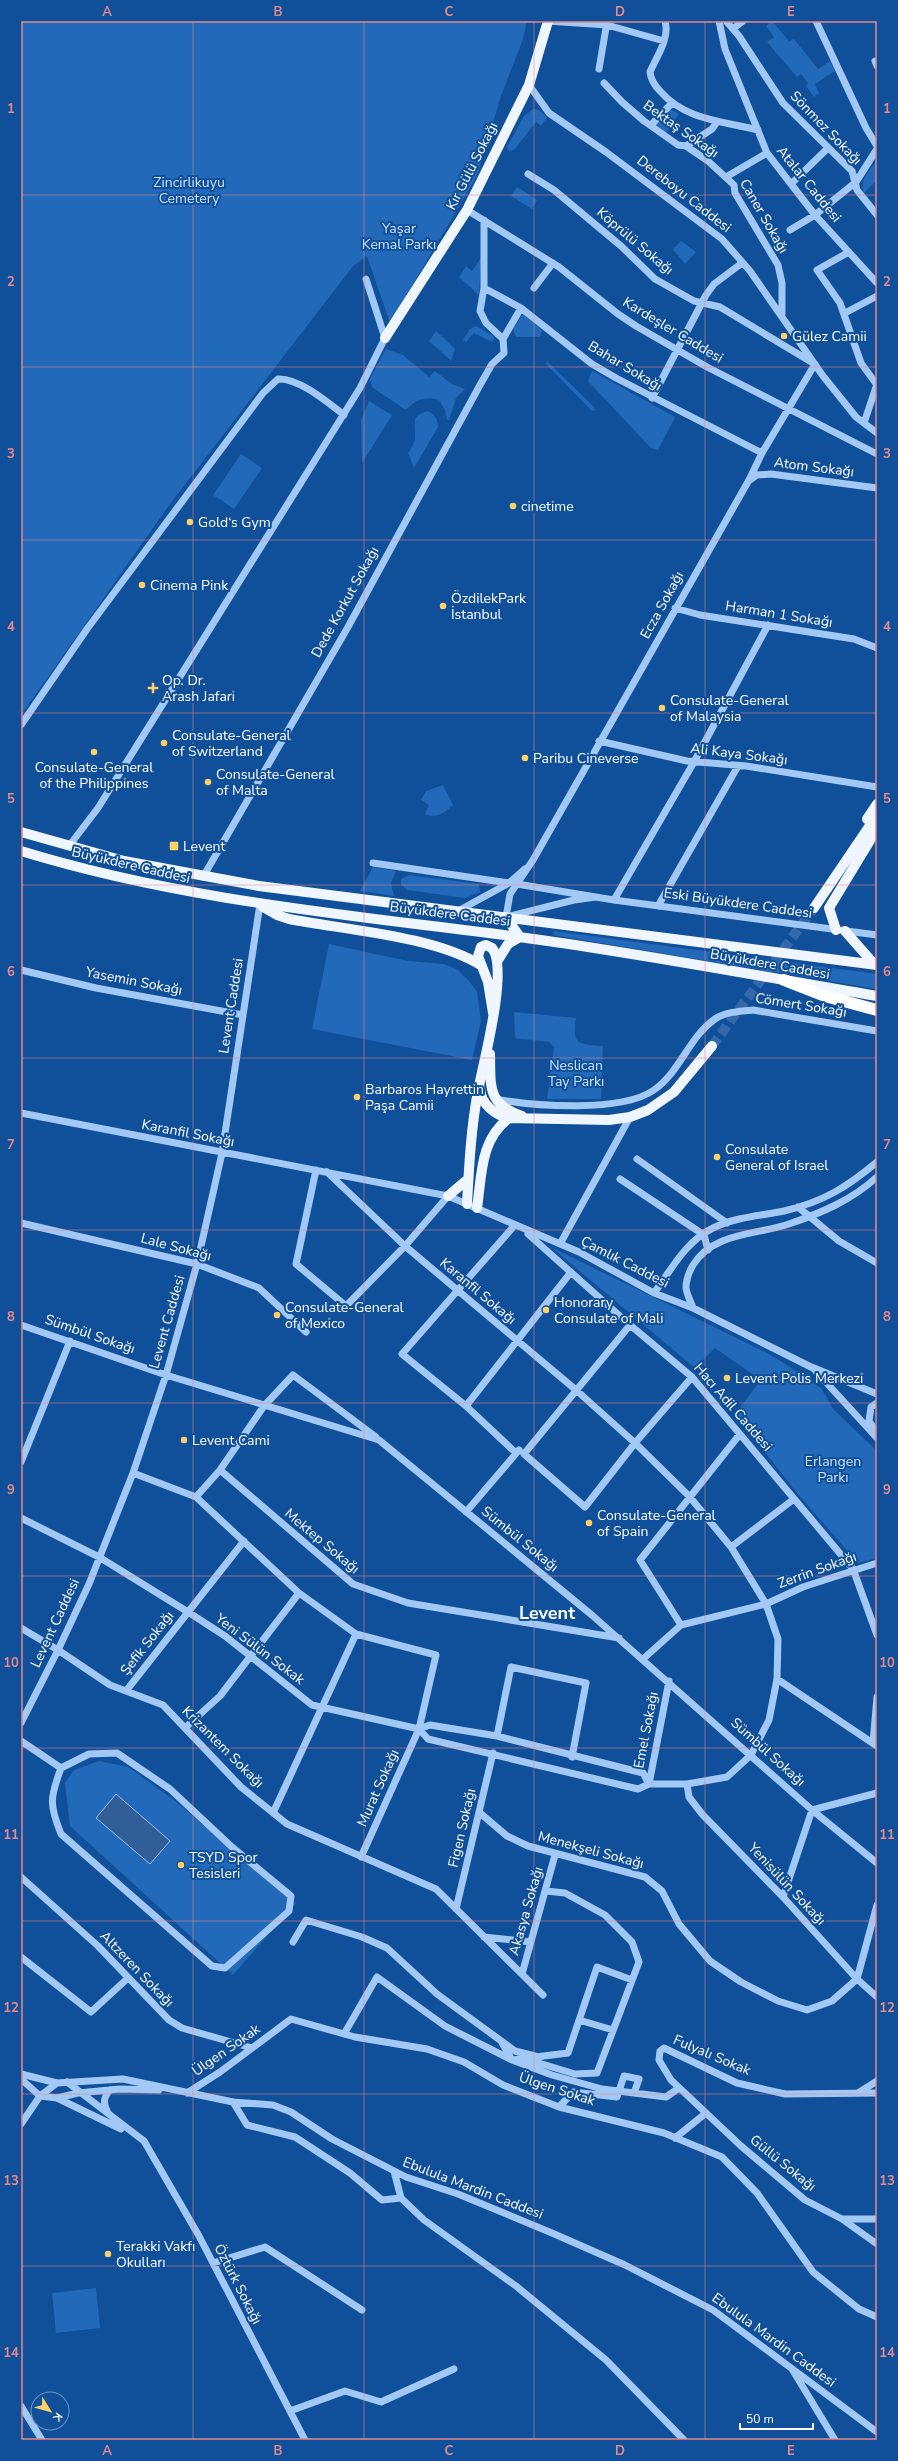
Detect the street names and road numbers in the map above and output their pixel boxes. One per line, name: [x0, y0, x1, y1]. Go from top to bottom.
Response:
street label: Sönmez Sokağı: [786, 87, 866, 169]
street label: Bektaş Sokağı: [639, 96, 723, 162]
street label: Kır Gülü Sokağı: [442, 119, 502, 213]
street label: Atalar Caddesi: [772, 142, 846, 226]
street label: Dereboyu Caddesi: [633, 151, 735, 237]
street label: Caner Sokağı: [735, 175, 793, 257]
street label: Köprülü Sokağı: [592, 203, 678, 279]
street label: Kardeşler Caddesi: [619, 293, 727, 367]
street label: Bahar Sokağı: [585, 336, 665, 396]
street label: Atom Sokağı: [773, 453, 855, 481]
street label: Dede Korkut Sokağı: [307, 543, 383, 661]
street label: Ecza Sokağı: [636, 568, 688, 642]
street label: Harman 1 Sokağı: [724, 596, 834, 632]
street label: Ali Kaya Sokağı: [689, 739, 789, 769]
street label: Büyükdere Caddesi: [70, 842, 192, 888]
street label: Eski Büyükdere Caddesi: [663, 883, 813, 923]
street label: Büyükdere Caddesi: [389, 897, 511, 931]
street label: Büyükdere Caddesi: [709, 944, 831, 984]
street label: Levent Caddesi: [214, 957, 248, 1055]
street label: Yasemin Sokağı: [83, 962, 184, 1000]
street label: Cömert Sokağı: [754, 988, 848, 1022]
street label: Karanfil Sokağı: [140, 1115, 236, 1151]
street label: Lale Sokağı: [139, 1228, 213, 1266]
street label: Çamlık Caddesi: [577, 1232, 673, 1292]
street label: Karanfil Sokağı: [436, 1253, 520, 1329]
street label: Levent Caddesi: [145, 1273, 189, 1371]
street label: Sümbül Sokağı: [42, 1310, 138, 1358]
street label: Hacı Adil Caddesi: [689, 1359, 777, 1455]
street label: Sümbül Sokağı: [477, 1502, 563, 1576]
street label: Mektep Sokağı: [280, 1504, 364, 1578]
street label: Zerrin Sokağı: [775, 1547, 859, 1593]
street label: Levent Caddesi: [26, 1575, 84, 1671]
street label: Şefik Sokağı: [116, 1607, 178, 1679]
street label: Yeni Sülün Sokak: [211, 1609, 309, 1689]
street label: Emel Sokağı: [629, 1690, 663, 1770]
street label: Krizantem Sokağı: [178, 1702, 268, 1792]
street label: Sümbül Sokağı: [727, 1713, 809, 1791]
street label: Murat Sokağı: [352, 1746, 404, 1830]
street label: Figen Sokağı: [444, 1787, 480, 1869]
street label: Menekşeli Sokağı: [536, 1827, 646, 1873]
street label: Yenisülün Sokağı: [743, 1838, 830, 1929]
street label: Akasya Sokağı: [504, 1864, 548, 1958]
street label: Altzeren Sokağı: [96, 1927, 178, 2011]
street label: Ülgen Sokak: [188, 2019, 265, 2081]
street label: Fulyalı Sokak: [670, 2030, 755, 2080]
street label: Ülgen Sokak: [516, 2068, 599, 2111]
street label: Güllü Sokağı: [746, 2130, 820, 2196]
street label: Ebulula Mardin Caddesi: [400, 2152, 546, 2224]
street label: Öztürk Sokağı: [210, 2241, 266, 2327]
street label: Ebulula Mardin Caddesi: [708, 2289, 840, 2391]

